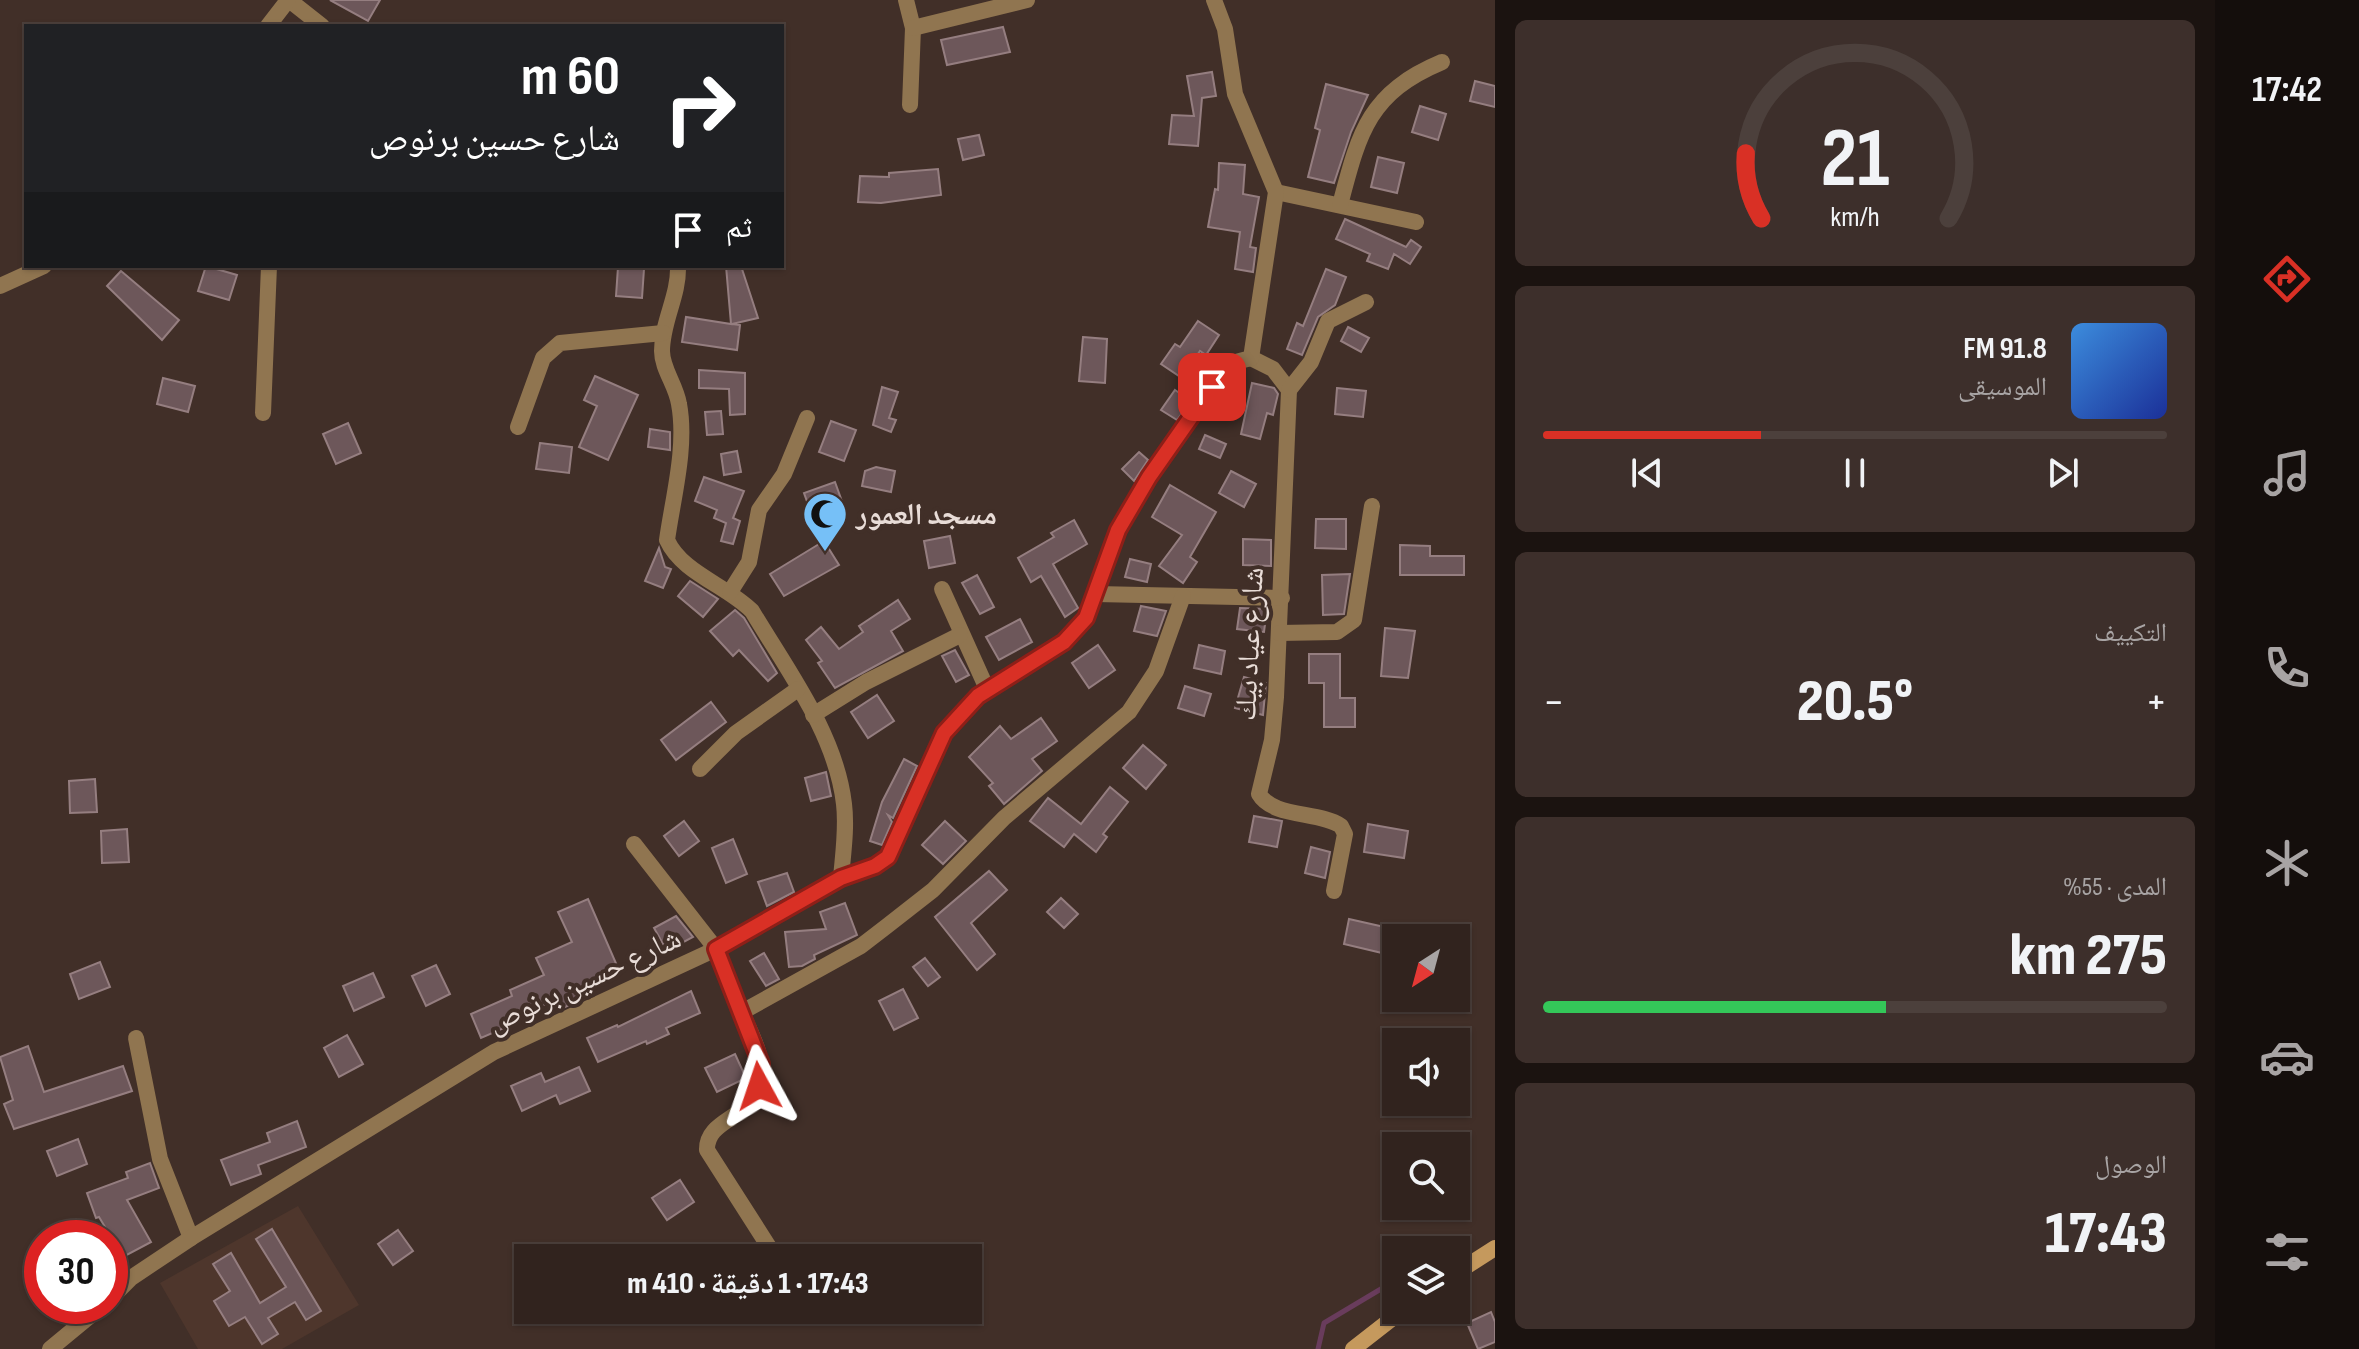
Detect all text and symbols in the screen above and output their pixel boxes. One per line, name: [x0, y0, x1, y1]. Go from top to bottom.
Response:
text: 60 m: [521, 44, 620, 111]
icon: right: [648, 56, 752, 160]
text: 17:42: [2252, 69, 2322, 112]
text: 21: [1820, 109, 1890, 209]
text: شارع حسين برنوص: [369, 118, 620, 161]
text: km/h: [1830, 200, 1880, 235]
icon: arrive: [666, 208, 710, 252]
text: ثم: [726, 210, 752, 246]
icon: directions: [2259, 251, 2315, 307]
text: 91.8 FM: [1963, 331, 2047, 367]
pin: [1178, 353, 1246, 421]
icon: arrive: [1190, 365, 1234, 409]
text: الموسيقى: [1958, 372, 2047, 403]
icon: music: [2259, 445, 2315, 501]
icon: previous: [1625, 451, 1669, 495]
icon: pause: [1833, 451, 1877, 495]
icon: next: [2041, 451, 2085, 495]
mosque icon: مسجد العمور: [801, 490, 849, 553]
place label: مسجد العمور: [854, 497, 997, 533]
street label: شارع عياد بيك: [1228, 566, 1272, 722]
text: التكييف: [2094, 618, 2167, 649]
icon: phone: [2259, 640, 2315, 696]
text: 20.5°: [1797, 666, 1913, 738]
text: −: [1543, 676, 1565, 729]
text: +: [2145, 676, 2167, 729]
icon: climate: [2259, 835, 2315, 891]
text: المدى · 55%: [2063, 872, 2167, 903]
street label: شارع حسين برنوص: [482, 920, 687, 1041]
text: 275 km: [2010, 920, 2167, 992]
north arrow: [1382, 924, 1470, 1012]
map controls: [1382, 924, 1470, 1324]
button: sound: [1382, 1028, 1470, 1116]
icon: car: [2259, 1029, 2315, 1085]
position arrow: [717, 1044, 801, 1128]
button: search: [1382, 1132, 1470, 1220]
text: الوصول: [2095, 1150, 2167, 1181]
text: 17:43: [2045, 1198, 2167, 1270]
speed limit sign: 30: [24, 1220, 128, 1324]
icon: filters: [2259, 1224, 2315, 1280]
button: layers: [1382, 1236, 1470, 1324]
text: 17:43 · 1 دقيقة · 410 m: [627, 1266, 869, 1302]

